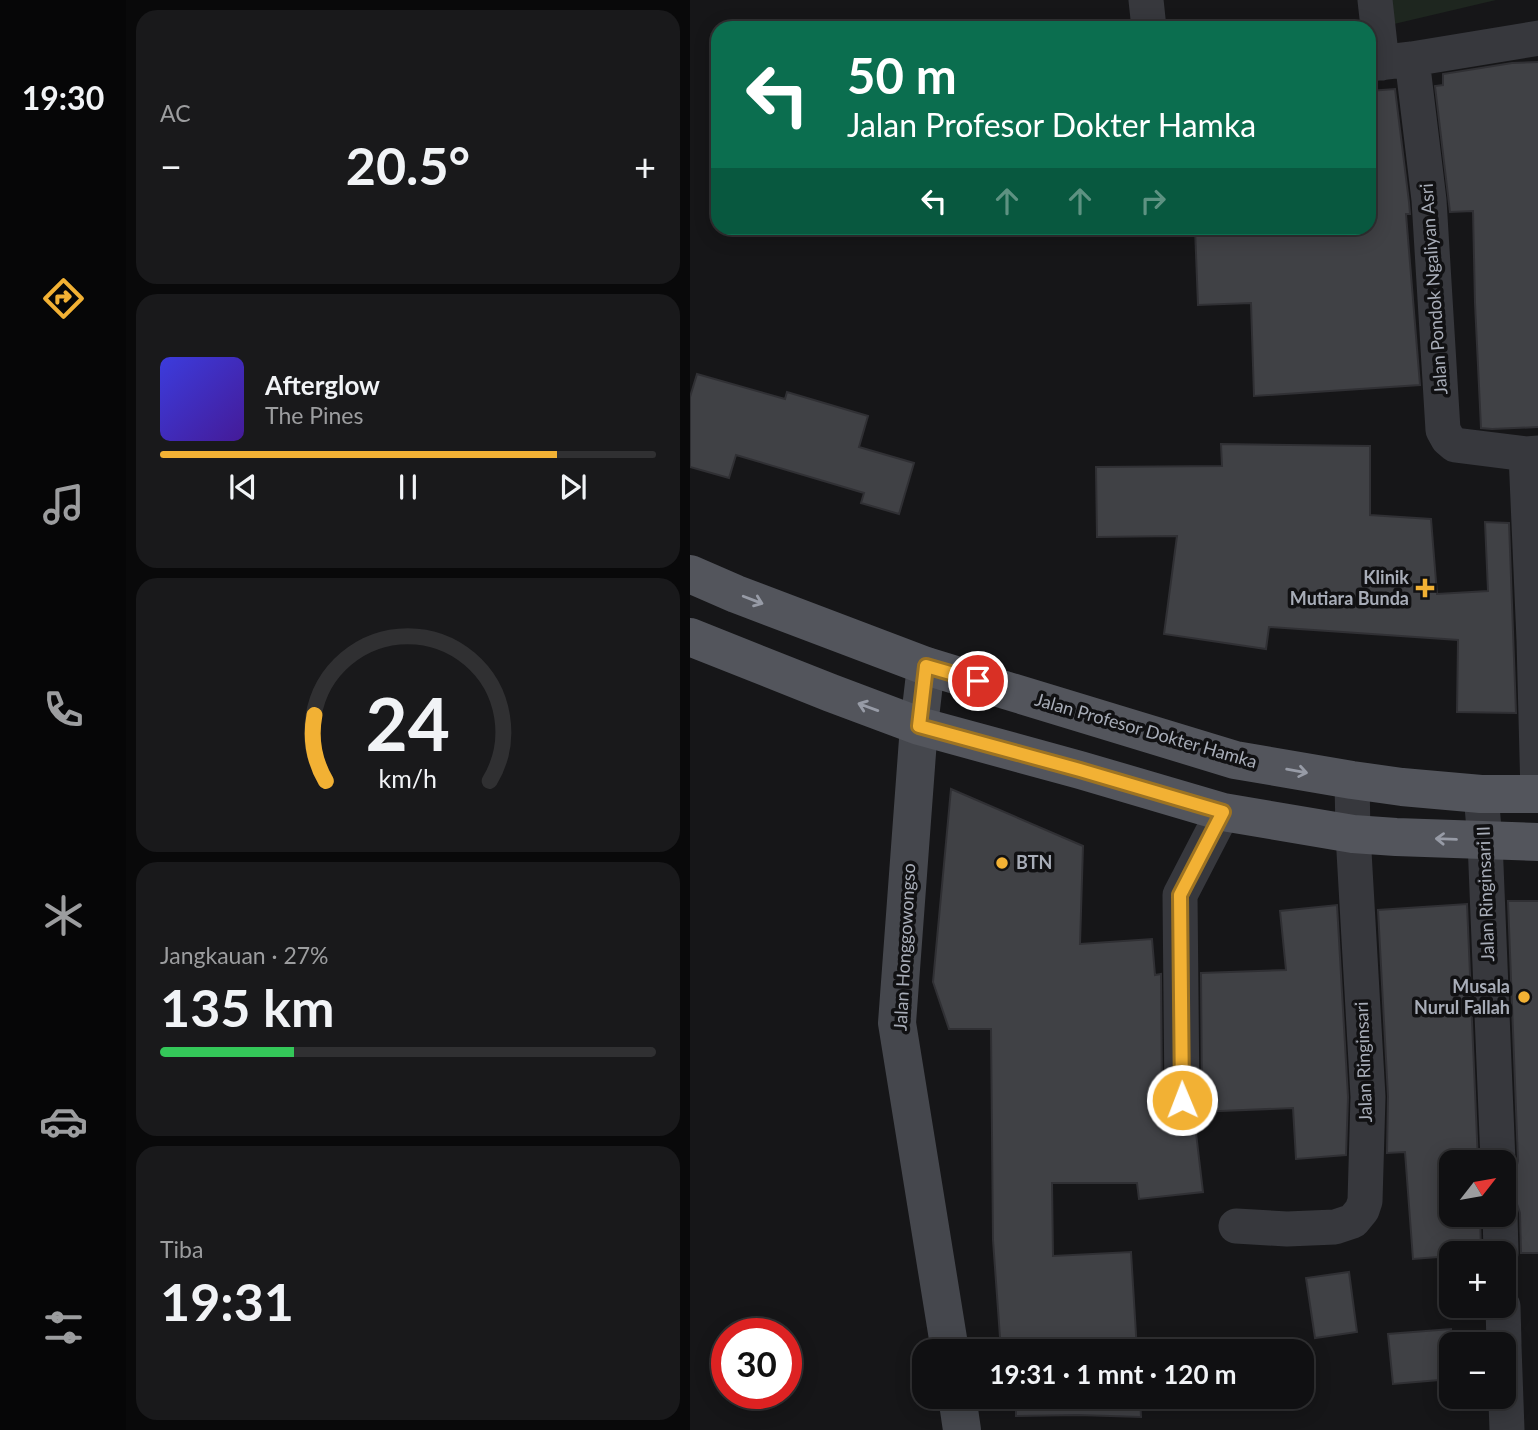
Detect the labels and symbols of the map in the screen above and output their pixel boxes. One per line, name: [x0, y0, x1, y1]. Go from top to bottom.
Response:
street label: Jalan Pondok Ngaliyan Asri: [1415, 183, 1451, 396]
place label: Klinik Mutiara Bunda: [1290, 566, 1409, 609]
marker: Klinik Mutiara Bunda: [1415, 578, 1435, 598]
one-way arrow: [742, 595, 764, 607]
pin: [948, 651, 1008, 711]
street label: Jalan Profesor Dokter Hamka: [1033, 688, 1260, 772]
one-way arrow: [858, 700, 880, 713]
one-way arrow: [1285, 764, 1308, 778]
street label: Jalan Ringinsari II: [1472, 826, 1498, 962]
one-way arrow: [1435, 833, 1458, 846]
place label: BTN: [1016, 851, 1052, 873]
marker: BTN: [994, 855, 1010, 871]
street label: Jalan Honggowongso: [889, 862, 919, 1031]
place label: Musala Nurul Fallah: [1414, 975, 1510, 1018]
marker: Musala Nurul Fallah: [1516, 989, 1532, 1005]
street label: Jalan Ringinsari: [1350, 1001, 1376, 1123]
position arrow: [1145, 1063, 1219, 1137]
north arrow: [1439, 1150, 1516, 1227]
speed limit sign: 30: [711, 1318, 802, 1409]

